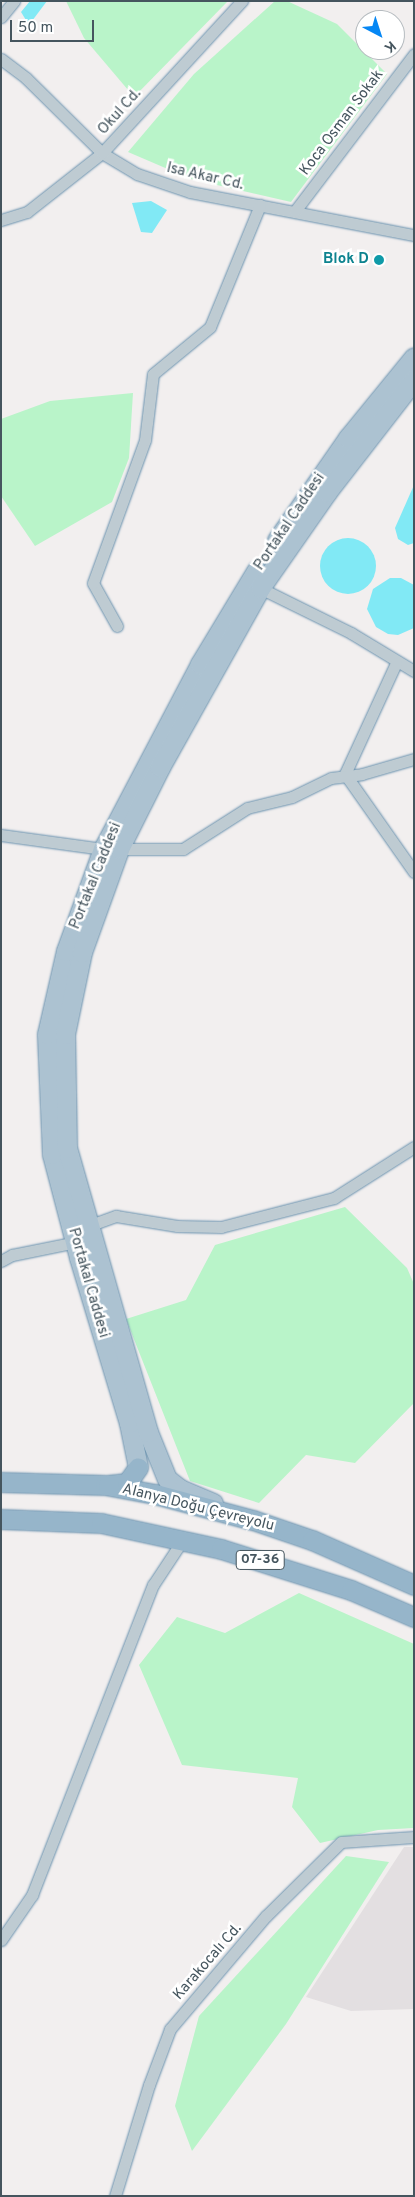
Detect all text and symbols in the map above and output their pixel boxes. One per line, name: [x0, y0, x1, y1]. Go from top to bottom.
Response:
scale bar: [12, 10, 96, 42]
north arrow: [355, 10, 405, 60]
text: 50 m: [18, 19, 53, 38]
text: K: [380, 36, 399, 56]
street label: Koca Osman Sokak: [296, 67, 388, 179]
street label: Okul Cd.: [95, 85, 145, 139]
street label: Isa Akar Cd.: [164, 159, 246, 195]
place label: Blok D: [323, 251, 369, 269]
marker: Blok D: [373, 254, 385, 266]
street label: Portakal Caddesi: [251, 470, 329, 574]
street label: Portakal Caddesi: [66, 820, 126, 932]
street label: Portakal Caddesi: [64, 1226, 112, 1340]
street label: Alanya Doğu Çevreyolu: [120, 1480, 276, 1536]
road number: 07-36: [235, 1548, 285, 1572]
street label: Karakocalı Cd.: [170, 1920, 246, 2004]

